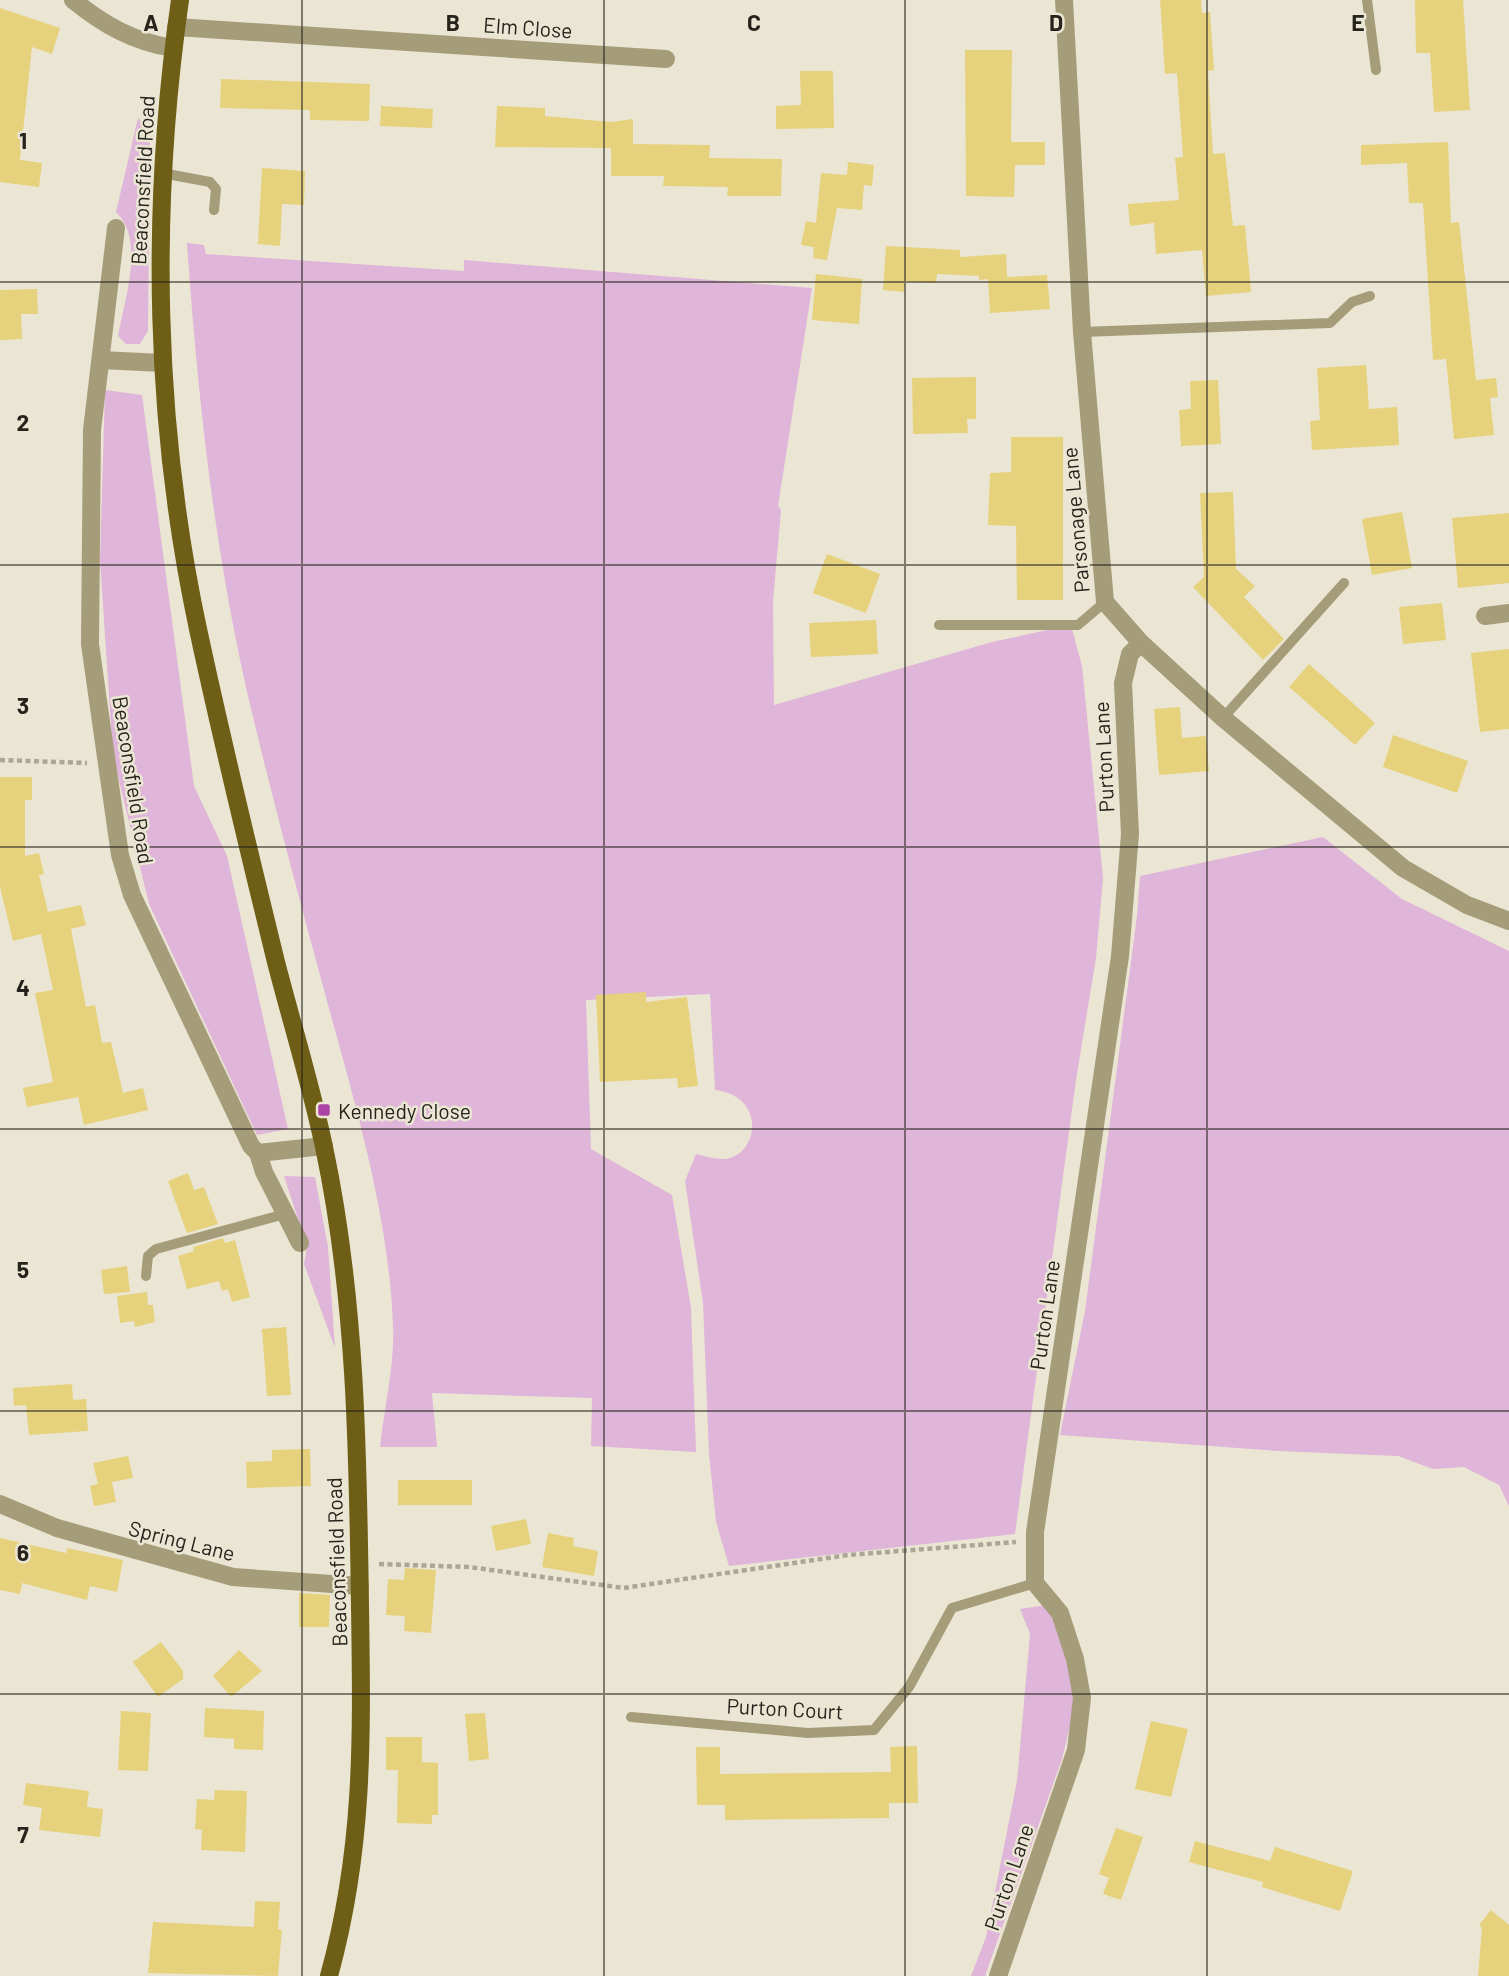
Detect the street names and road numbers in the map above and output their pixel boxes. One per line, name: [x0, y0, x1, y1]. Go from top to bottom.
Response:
street label: Elm Close: [483, 11, 573, 43]
street label: Beaconsfield Road: [125, 95, 159, 265]
street label: Parsonage Lane: [1056, 446, 1094, 594]
street label: Beaconsfield Road: [108, 694, 160, 866]
street label: Purton Lane: [1088, 701, 1118, 813]
street label: Purton Lane: [1024, 1258, 1064, 1372]
street label: Beaconsfield Road: [321, 1477, 351, 1647]
street label: Spring Lane: [126, 1515, 238, 1565]
street label: Purton Court: [726, 1692, 844, 1724]
street label: Purton Lane: [978, 1820, 1038, 1934]

